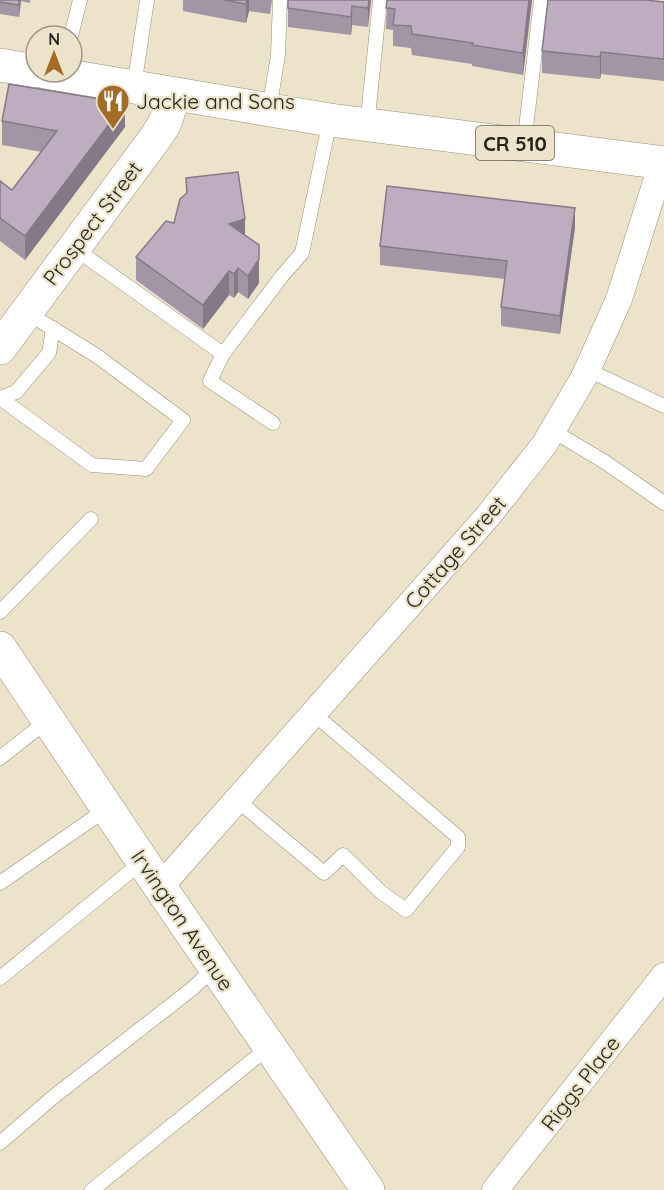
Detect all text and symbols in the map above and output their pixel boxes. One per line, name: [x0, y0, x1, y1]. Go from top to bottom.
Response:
north arrow: [24, 24, 84, 84]
text: N: [48, 29, 60, 49]
restaurant icon: Jackie and Sons: [95, 83, 131, 130]
place label: Jackie and Sons: [136, 88, 295, 114]
road number: CR 510: [476, 126, 554, 160]
street label: Prospect Street: [37, 156, 147, 290]
street label: Cottage Street: [399, 490, 511, 614]
street label: Irvington Avenue: [126, 844, 240, 996]
street label: Riggs Place: [535, 1030, 625, 1136]

